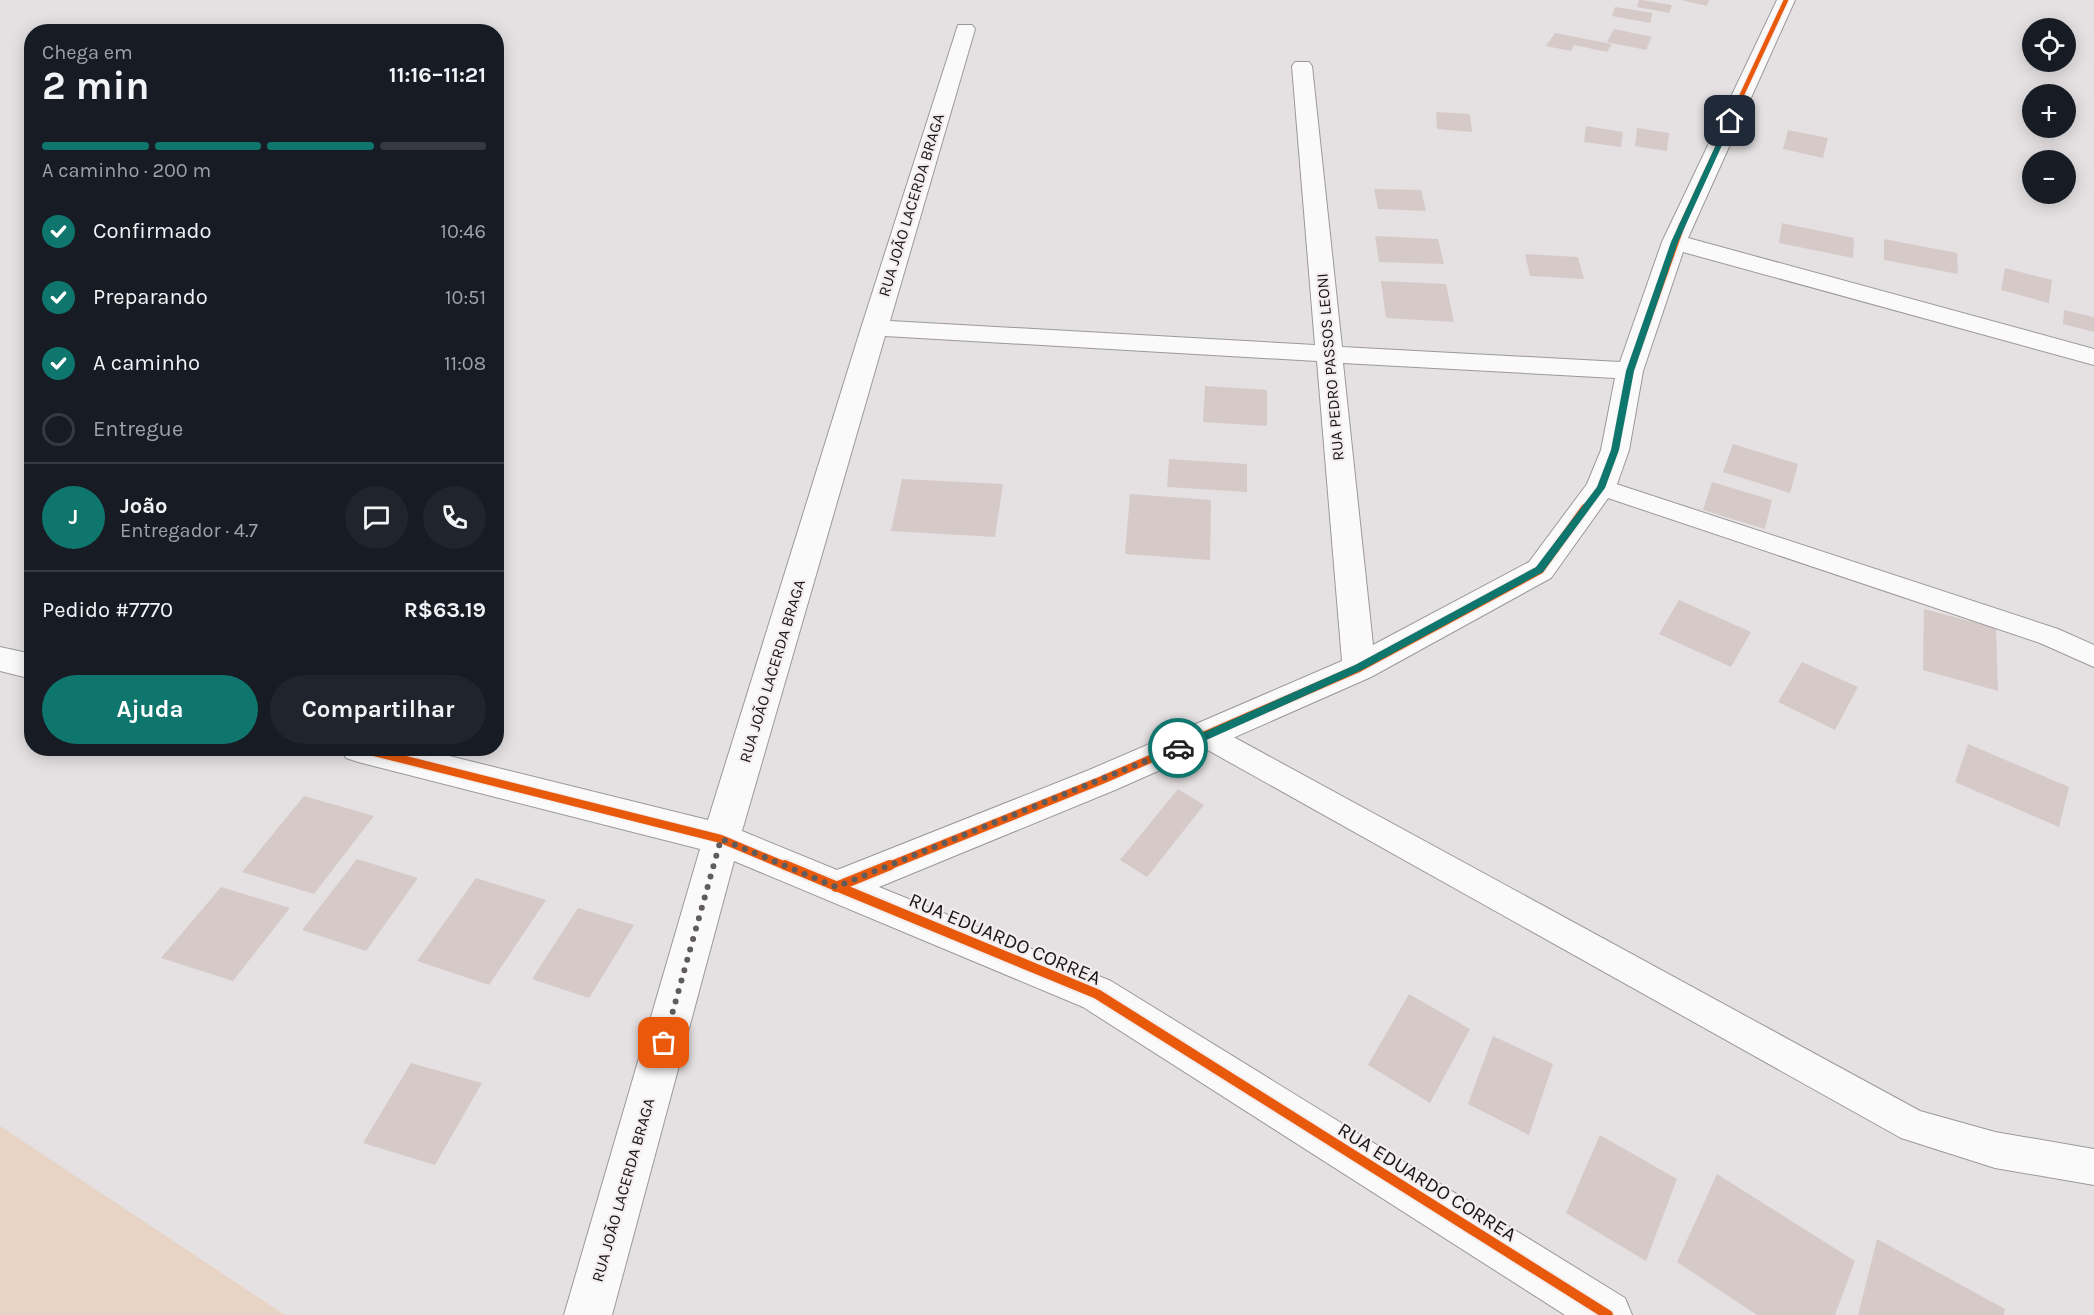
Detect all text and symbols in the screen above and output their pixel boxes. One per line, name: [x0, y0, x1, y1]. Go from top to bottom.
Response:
map controls: [2022, 18, 2076, 204]
button: locate: [2022, 18, 2076, 72]
text: Chega em: [42, 41, 133, 64]
text: 11:16–11:21: [389, 62, 486, 88]
text: 2 min: [42, 63, 150, 109]
button: +: [2022, 84, 2076, 138]
pin: [1704, 95, 1755, 146]
icon: home: [1713, 104, 1746, 137]
street label: RUA JOÃO LACERDA BRAGA: [874, 111, 948, 299]
button: −: [2022, 150, 2076, 204]
text: A caminho · 200 m: [42, 159, 211, 182]
icon: check: [42, 215, 75, 248]
text: Confirmado: [93, 218, 212, 244]
text: 10:46: [440, 220, 486, 243]
street label: RUA PEDRO PASSOS LEONI: [1312, 272, 1348, 462]
icon: check: [42, 281, 75, 314]
text: Preparando: [93, 284, 208, 310]
text: 10:51: [445, 286, 486, 309]
icon: check: [42, 347, 75, 380]
text: A caminho: [93, 350, 200, 376]
text: 11:08: [444, 352, 486, 375]
text: Entregue: [93, 416, 183, 442]
button: chat: [345, 486, 408, 549]
button: phone: [423, 486, 486, 549]
text: João: [120, 493, 168, 519]
text: J: [69, 504, 78, 530]
text: Entregador · 4.7: [120, 519, 258, 542]
street label: RUA JOÃO LACERDA BRAGA: [735, 577, 809, 765]
text: Pedido #7770: [42, 597, 173, 623]
text: R$63.19: [404, 597, 486, 623]
button: Ajuda: [42, 675, 258, 744]
button: Compartilhar: [270, 675, 486, 744]
courier: [1148, 718, 1208, 778]
icon: car: [1162, 732, 1195, 765]
street label: RUA EDUARDO CORREA: [906, 888, 1104, 990]
pin: [638, 1017, 689, 1068]
icon: bag: [647, 1026, 680, 1059]
street label: RUA JOÃO LACERDA BRAGA: [588, 1096, 658, 1284]
street label: RUA EDUARDO CORREA: [1334, 1118, 1520, 1246]

